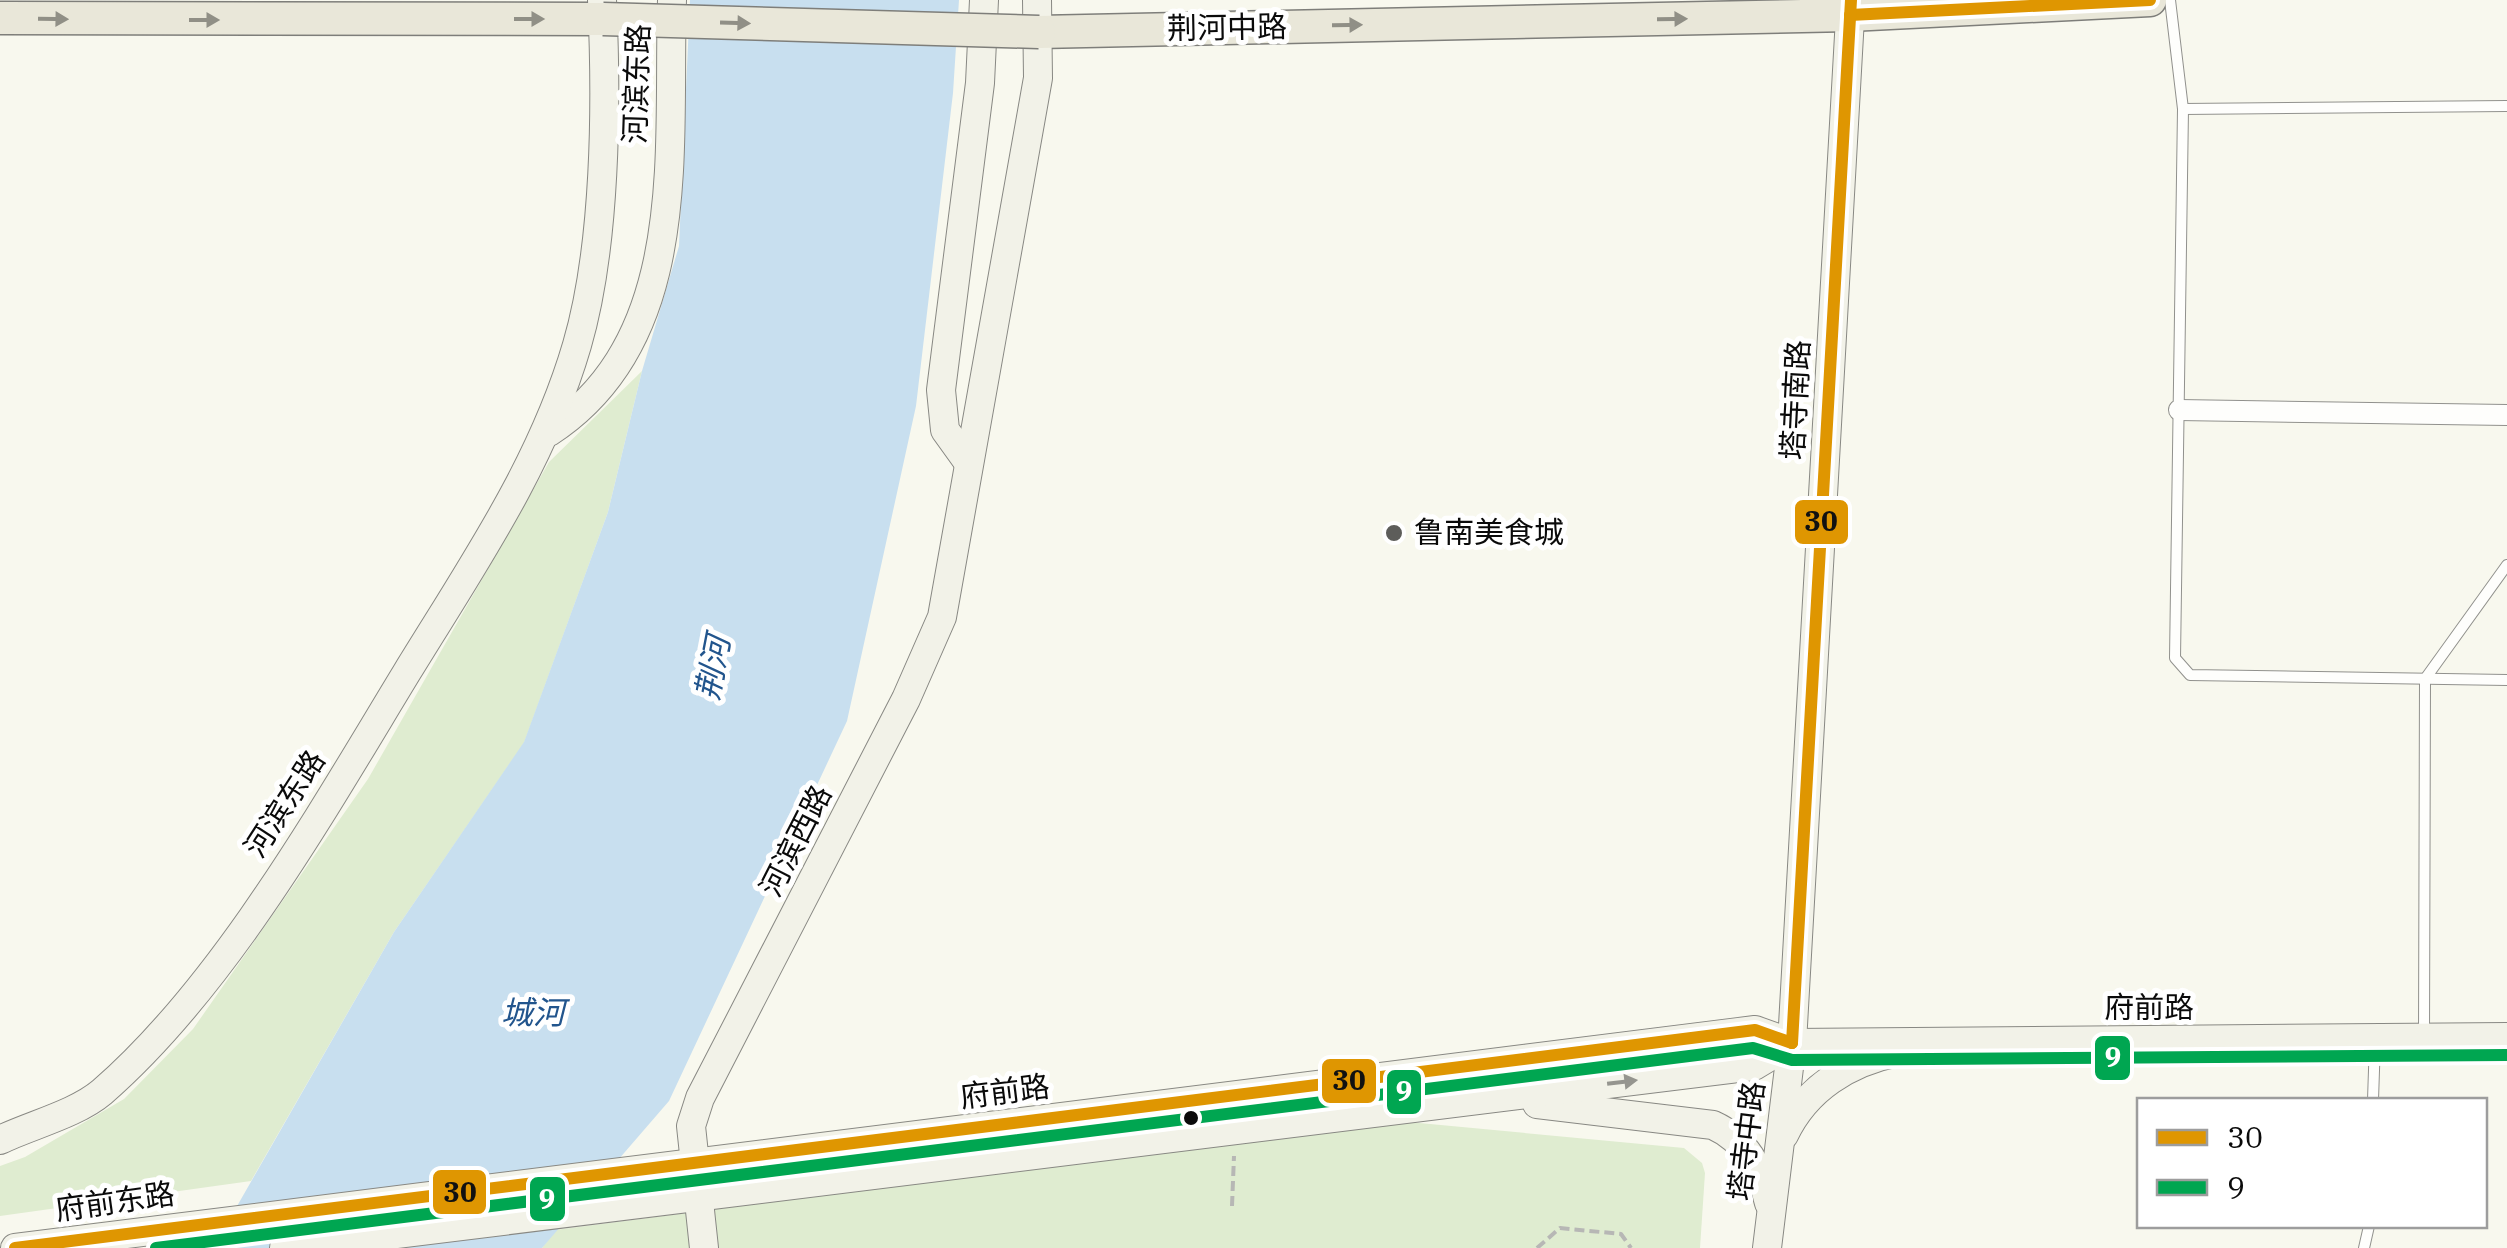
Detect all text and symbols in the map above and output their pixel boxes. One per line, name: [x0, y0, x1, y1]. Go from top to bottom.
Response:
street label: 荆河中路: [1167, 6, 1287, 47]
one-way arrow: [1656, 10, 1688, 26]
one-way arrow: [38, 11, 70, 27]
one-way arrow: [513, 11, 545, 27]
one-way arrow: [188, 12, 220, 28]
one-way arrow: [720, 15, 752, 31]
one-way arrow: [1331, 17, 1363, 33]
street label: 河滨东路: [614, 23, 657, 145]
street label: 塔寺南路: [1772, 339, 1817, 461]
line badge: 30: [1793, 498, 1850, 546]
text: 30: [1804, 502, 1838, 539]
place label: 鲁南美食城: [1414, 512, 1564, 551]
marker: 鲁南美食城: [1383, 522, 1405, 544]
water label: 荆河: [685, 627, 740, 703]
street label: 河滨东路: [235, 742, 333, 864]
street label: 河滨西路: [750, 778, 839, 903]
street label: 府前路: [2104, 987, 2194, 1026]
water label: 城河: [501, 991, 571, 1033]
line badge: 9: [2093, 1034, 2132, 1082]
text: 9: [2105, 1038, 2121, 1075]
line badge: 30: [1320, 1057, 1378, 1105]
text: 30: [1332, 1061, 1366, 1098]
street label: 府前路: [958, 1066, 1052, 1115]
line badge: 9: [1385, 1068, 1423, 1116]
text: 9: [1396, 1072, 1412, 1109]
one-way arrow: [1606, 1074, 1638, 1090]
street label: 塔寺中路: [1719, 1079, 1772, 1203]
legend: [2137, 1098, 2487, 1228]
unlabelled marker: [1181, 1108, 1201, 1128]
text: 30: [2227, 1117, 2263, 1156]
text: 9: [2227, 1167, 2245, 1206]
line badge: 30: [431, 1168, 488, 1216]
street label: 府前东路: [53, 1173, 177, 1228]
text: 30: [443, 1173, 477, 1210]
line badge: 9: [528, 1175, 567, 1223]
text: 9: [539, 1180, 555, 1217]

